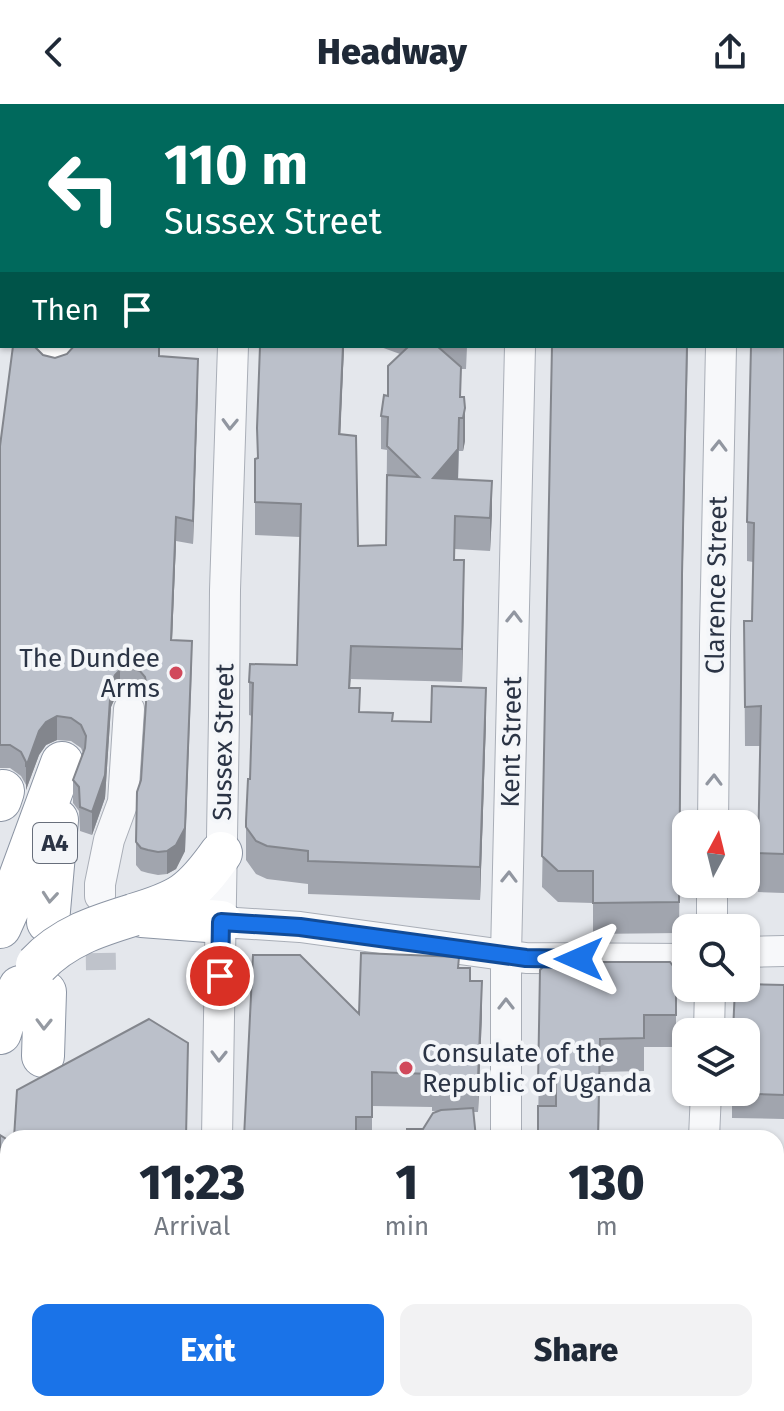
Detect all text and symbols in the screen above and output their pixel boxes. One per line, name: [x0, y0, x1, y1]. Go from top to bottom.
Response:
icon: back: [32, 30, 76, 74]
text: Headway: [317, 30, 467, 74]
icon: share: [708, 30, 752, 74]
text: 110 m: [164, 132, 308, 199]
icon: left: [32, 136, 136, 240]
text: Sussex Street: [164, 200, 382, 244]
icon: arrive: [115, 288, 159, 332]
text: Then: [32, 292, 99, 328]
one-way arrow: [222, 418, 239, 431]
one-way arrow: [710, 439, 727, 452]
street label: Clarence Street: [699, 495, 734, 674]
one-way arrow: [505, 610, 523, 623]
place label: The Dundee Arms: [19, 643, 160, 704]
street label: Sussex Street: [207, 662, 240, 821]
marker: The Dundee Arms: [167, 664, 185, 682]
street label: Kent Street: [495, 676, 528, 808]
one-way arrow: [705, 773, 723, 786]
north arrow: [672, 810, 760, 898]
map controls: [672, 810, 760, 1106]
road number: A4: [33, 823, 77, 863]
one-way arrow: [500, 870, 517, 883]
one-way arrow: [42, 891, 59, 904]
button: search: [672, 914, 760, 1002]
position arrow: [537, 917, 621, 1001]
pin: [186, 942, 254, 1010]
icon: arrive: [198, 954, 242, 998]
one-way arrow: [497, 997, 515, 1010]
one-way arrow: [35, 1018, 53, 1031]
button: layers: [672, 1018, 760, 1106]
place label: Consulate of the Republic of Uganda: [422, 1038, 652, 1099]
one-way arrow: [210, 1050, 227, 1063]
marker: Consulate of the Republic of Uganda: [397, 1059, 415, 1077]
text: 11:23: [139, 1154, 245, 1212]
text: 1: [395, 1154, 418, 1212]
text: 130: [568, 1154, 645, 1212]
text: Arrival: [154, 1211, 230, 1242]
text: min: [384, 1211, 429, 1242]
text: m: [595, 1211, 618, 1242]
button: Exit: [32, 1304, 384, 1396]
button: Share: [400, 1304, 752, 1396]

